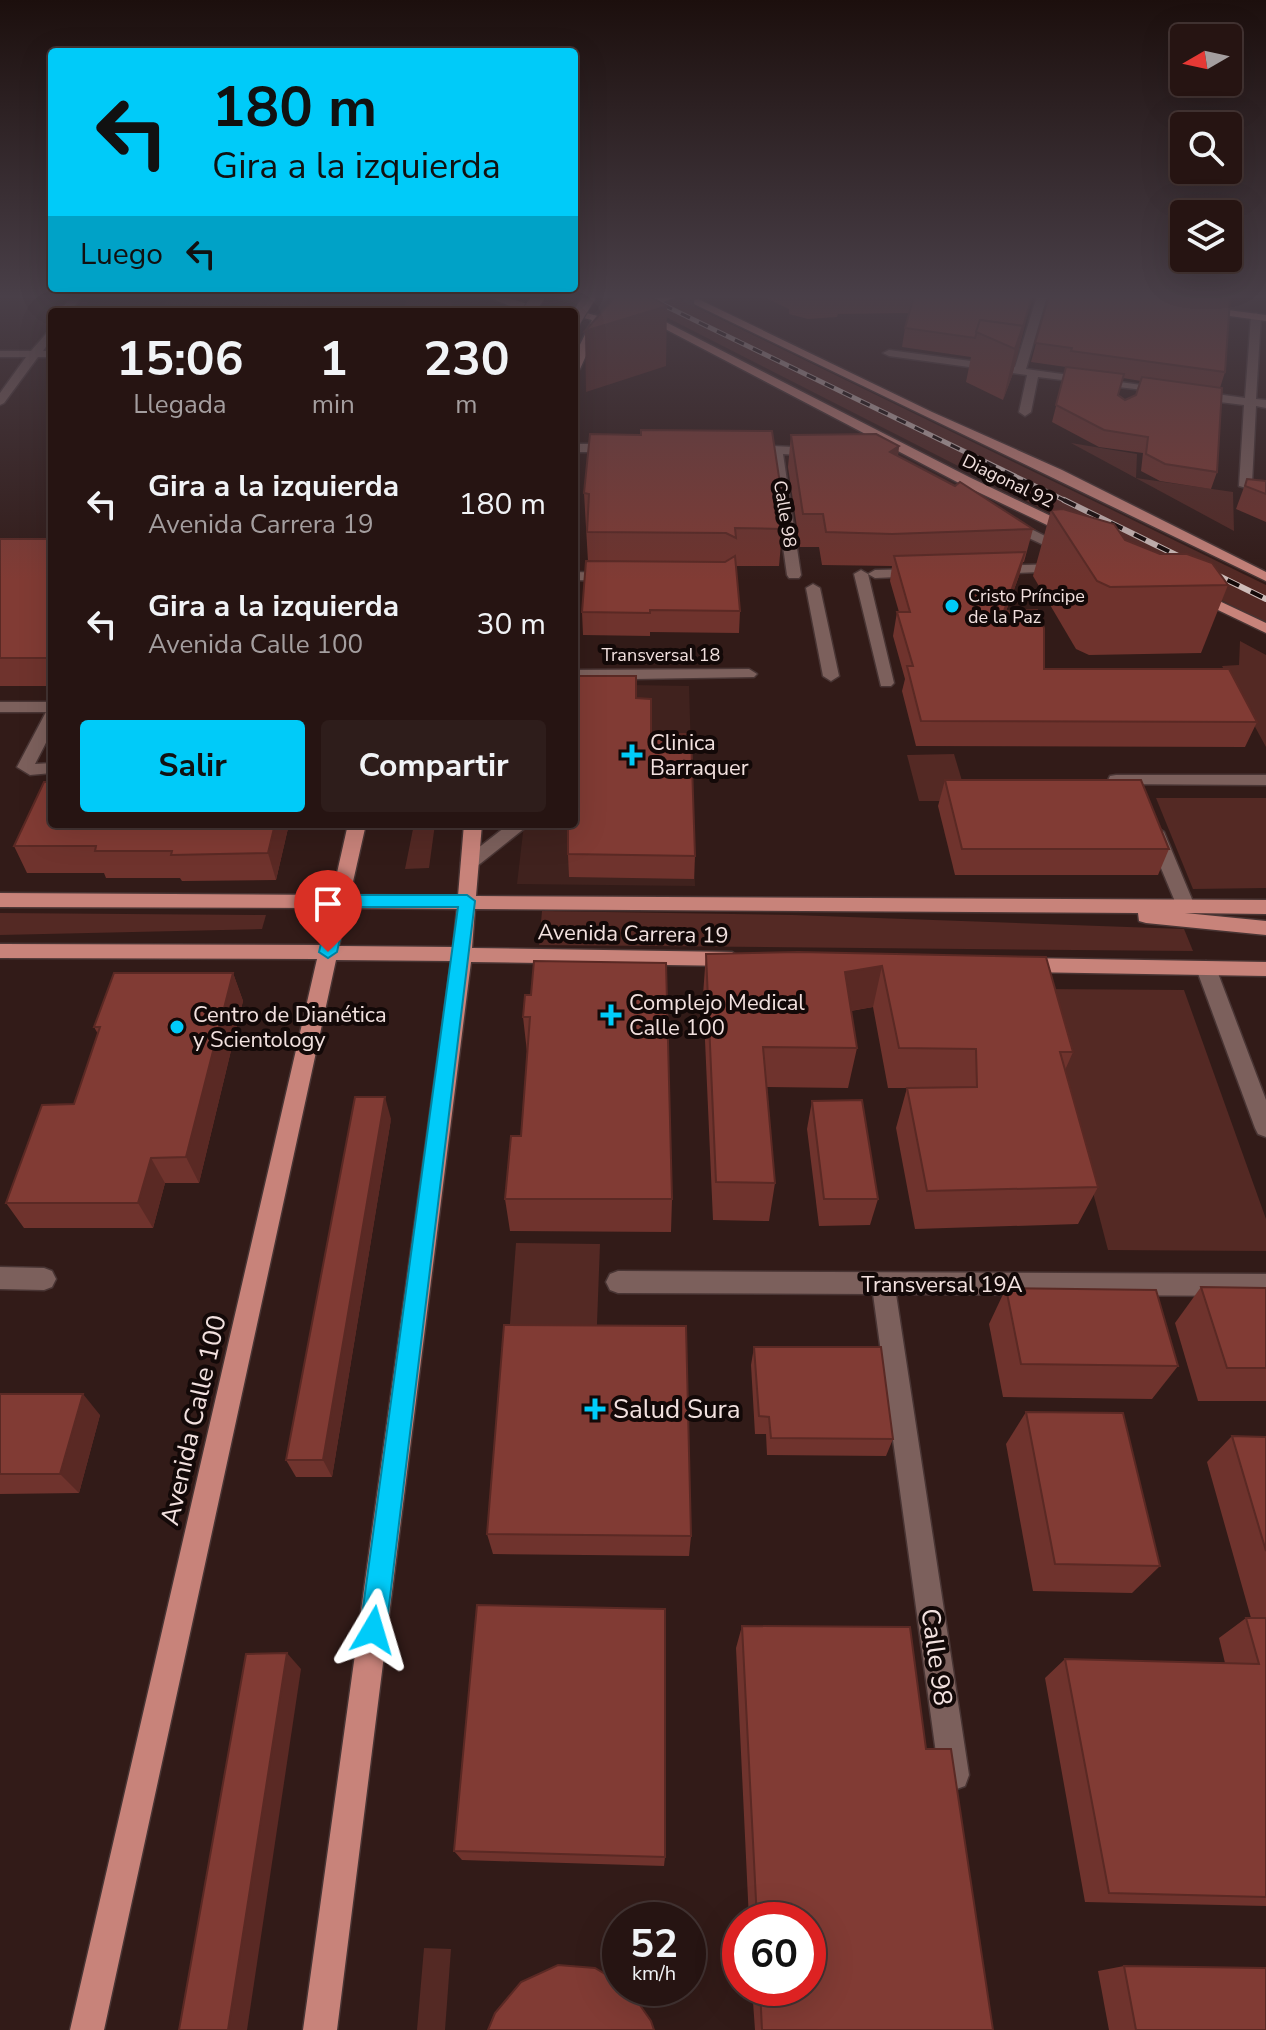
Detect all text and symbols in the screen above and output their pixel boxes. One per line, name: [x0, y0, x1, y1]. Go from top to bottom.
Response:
north arrow: [1170, 24, 1242, 96]
map controls: [1170, 24, 1242, 272]
text: 180 m: [212, 69, 377, 146]
icon: left: [80, 80, 184, 184]
button: search: [1170, 112, 1242, 184]
text: Gira a la izquierda: [212, 142, 501, 191]
button: layers: [1170, 200, 1242, 272]
icon: left: [179, 232, 223, 276]
text: Luego: [80, 234, 163, 275]
text: 15:06: [116, 326, 243, 392]
text: 1: [319, 326, 348, 392]
text: 230: [423, 326, 510, 392]
text: Llegada: [133, 387, 227, 422]
text: min: [312, 387, 355, 422]
text: m: [455, 387, 478, 422]
street label: Diagonal 92: [958, 449, 1058, 513]
text: Gira a la izquierda: [148, 466, 399, 507]
street label: Calle 98: [768, 479, 802, 549]
icon: left: [80, 482, 124, 526]
text: 180 m: [459, 484, 546, 525]
text: Avenida Carrera 19: [148, 507, 374, 542]
place label: Cristo Príncipe de la Paz: [968, 584, 1085, 629]
text: Gira a la izquierda: [148, 586, 399, 627]
marker: Cristo Príncipe de la Paz: [943, 597, 961, 615]
icon: left: [80, 602, 124, 646]
text: 30 m: [477, 604, 546, 645]
text: Avenida Calle 100: [148, 627, 363, 662]
street label: Transversal 18: [602, 643, 720, 667]
button: Salir: [80, 720, 305, 812]
button: Compartir: [321, 720, 546, 812]
place label: Clinica Barraquer: [650, 728, 749, 783]
marker: Clinica Barraquer: [621, 744, 643, 766]
pin: [294, 870, 362, 952]
icon: arrive: [306, 882, 350, 926]
street label: Avenida Carrera 19: [537, 917, 729, 951]
place label: Complejo Medical Calle 100: [629, 988, 805, 1043]
place label: Centro de Dianética y Scientology: [193, 1000, 387, 1055]
marker: Complejo Medical Calle 100: [600, 1004, 622, 1026]
marker: Centro de Dianética y Scientology: [168, 1018, 186, 1036]
street label: Transversal 19A: [861, 1270, 1023, 1300]
street label: Avenida Calle 100: [152, 1311, 235, 1529]
place label: Salud Sura: [613, 1392, 740, 1427]
marker: Salud Sura: [584, 1398, 606, 1420]
position arrow: [331, 1588, 415, 1672]
street label: Calle 98: [912, 1606, 961, 1708]
speed limit sign: 60: [722, 1902, 826, 2006]
text: 52: [630, 1917, 678, 1971]
text: km/h: [632, 1960, 676, 1987]

